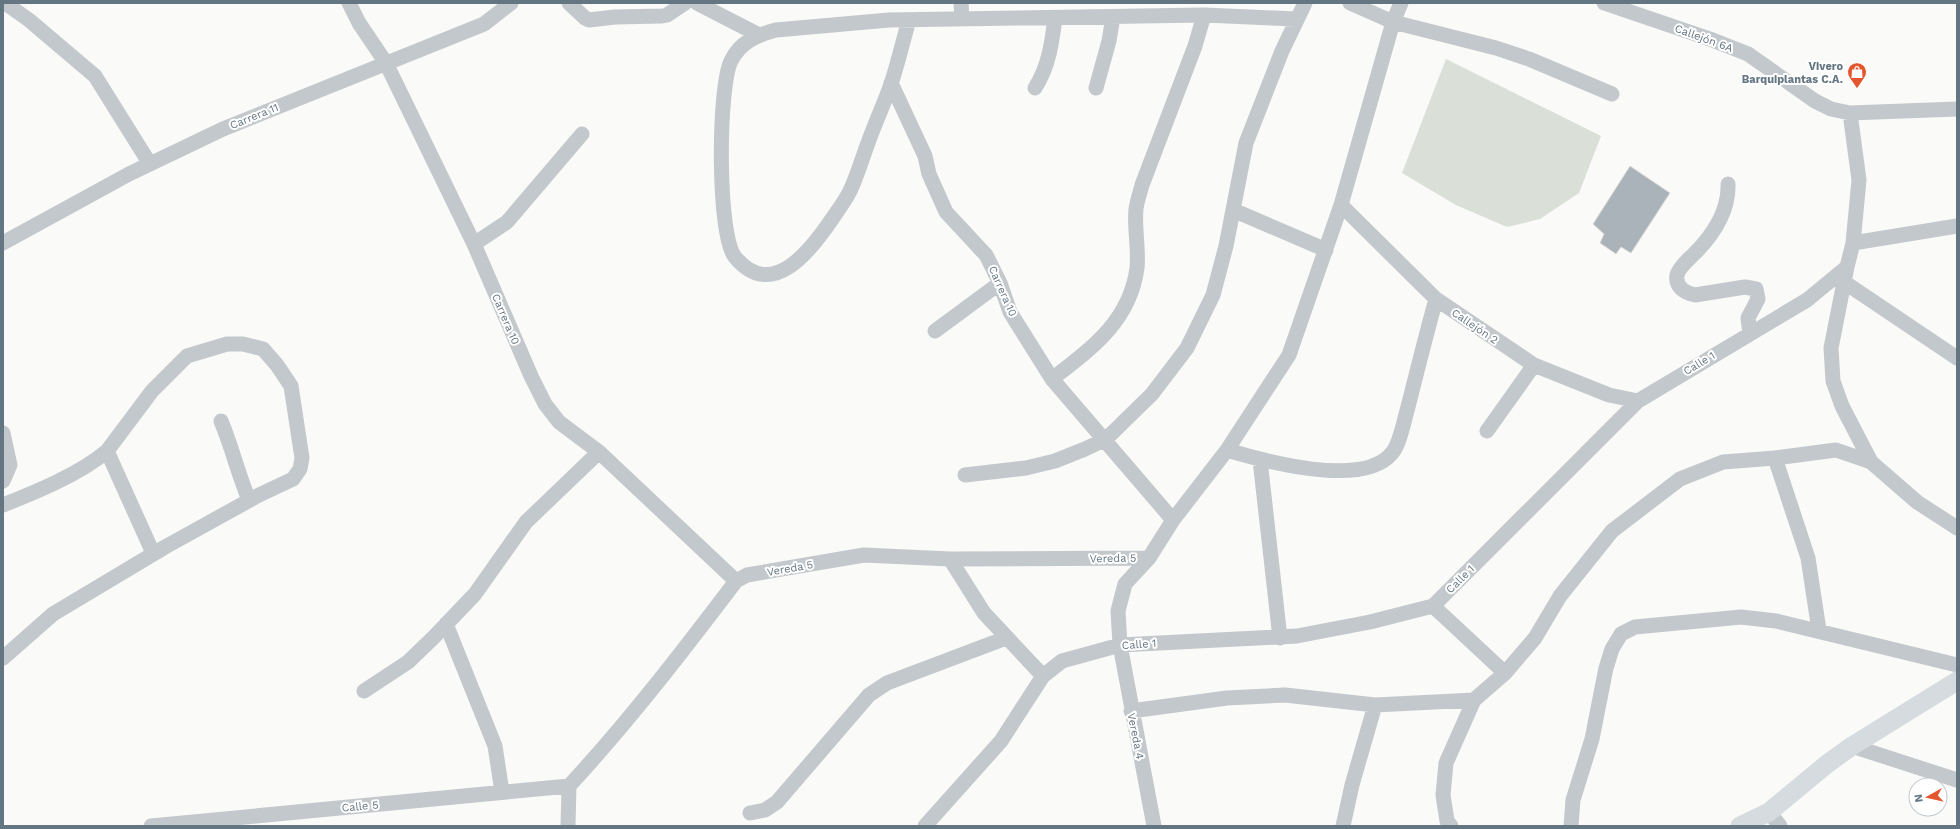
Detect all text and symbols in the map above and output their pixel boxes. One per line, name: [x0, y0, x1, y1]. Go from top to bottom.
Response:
street label: Callejón 6A: [1673, 22, 1735, 55]
place label: Vivero Barquiplantas C.A.: [1742, 60, 1843, 86]
shop icon: Vivero Barquiplantas C.A.: [1846, 61, 1868, 89]
street label: Carrera 11: [228, 101, 280, 132]
street label: Carrera 10: [986, 264, 1020, 319]
street label: Carrera 10: [489, 292, 522, 347]
street label: Callejón 2: [1449, 306, 1500, 347]
street label: Calle 1: [1681, 349, 1717, 378]
street label: Vereda 5: [1090, 552, 1136, 565]
street label: Vereda 5: [766, 558, 814, 579]
street label: Calle 1: [1443, 562, 1477, 596]
street label: Calle 1: [1121, 637, 1157, 652]
street label: Vereda 4: [1125, 712, 1146, 761]
north arrow: [1908, 777, 1948, 817]
text: N: [1912, 793, 1926, 803]
street label: Calle 5: [341, 798, 379, 815]

